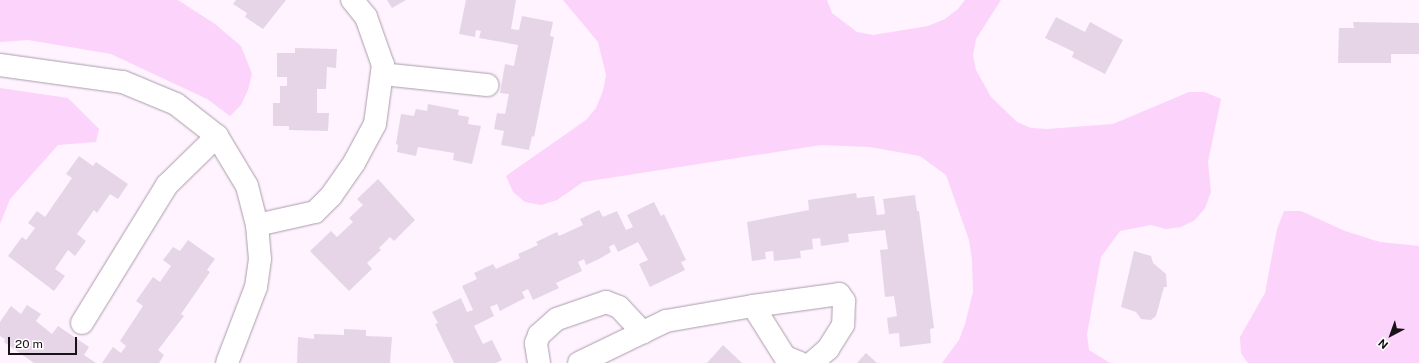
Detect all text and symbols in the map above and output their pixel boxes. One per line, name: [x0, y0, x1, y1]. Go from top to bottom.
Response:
north arrow: [1371, 315, 1411, 355]
scale bar: [10, 329, 79, 355]
text: 20 m: [15, 337, 43, 351]
text: N: [1376, 337, 1390, 351]

